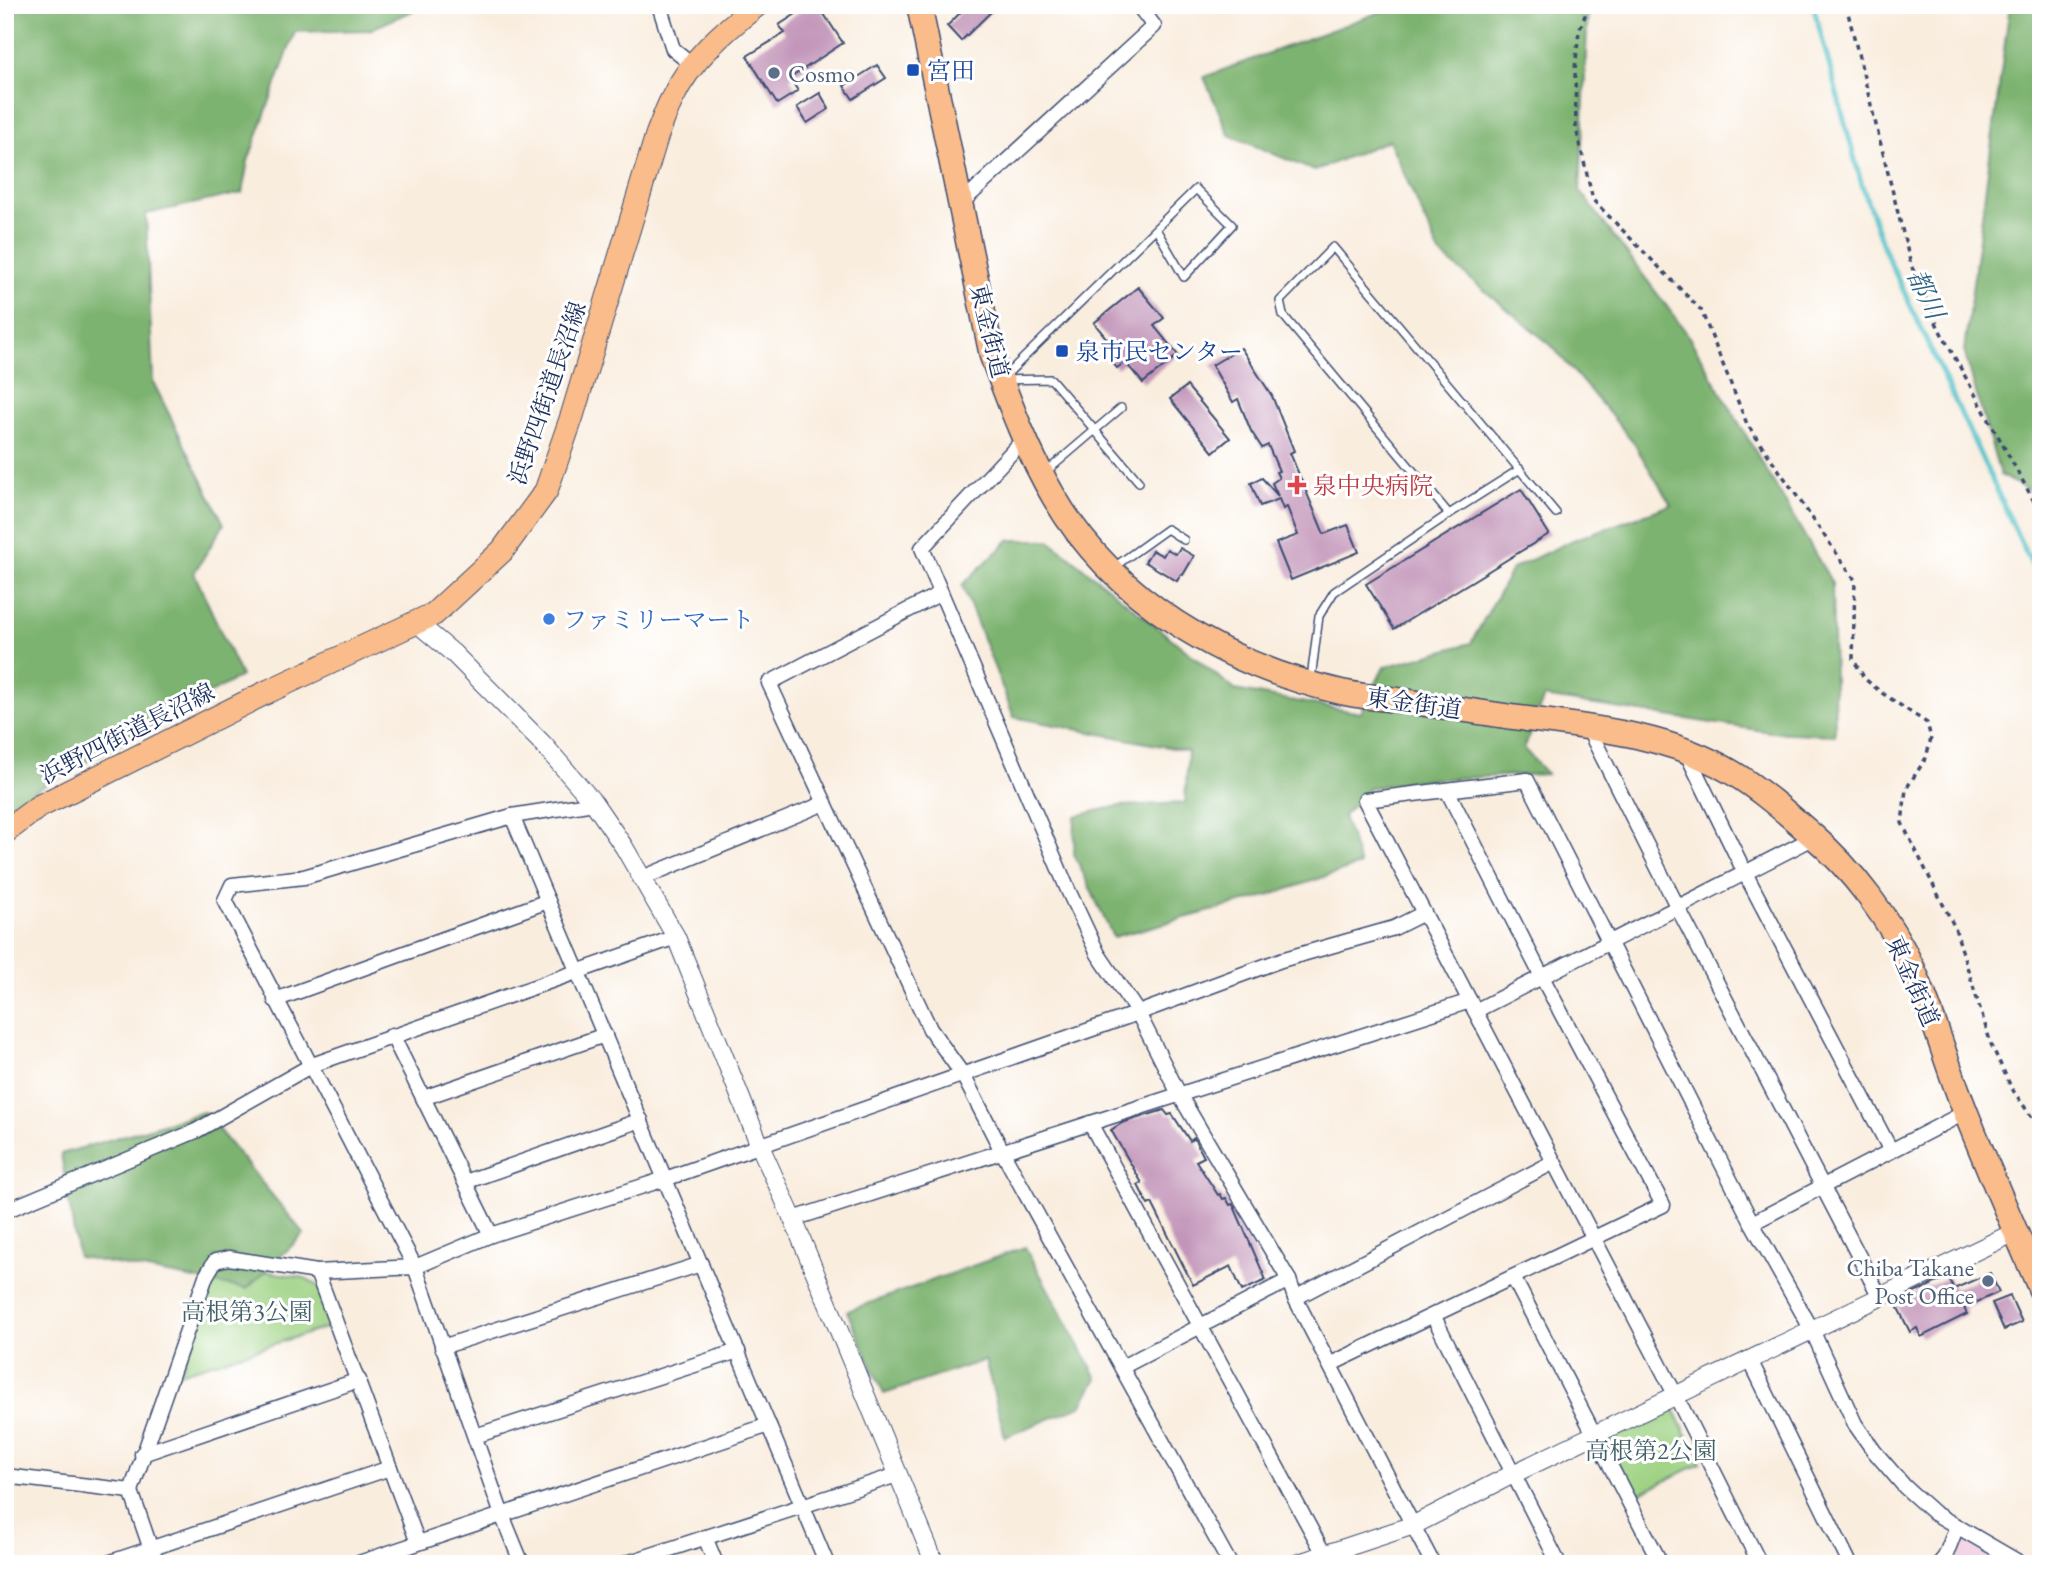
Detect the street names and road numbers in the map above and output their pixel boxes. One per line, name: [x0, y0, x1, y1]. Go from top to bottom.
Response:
street label: 東金街道: [963, 281, 1017, 381]
street label: 浜野四街道長沼線: [501, 297, 593, 489]
street label: 浜野四街道長沼線: [34, 676, 220, 790]
street label: 東金街道: [1364, 681, 1464, 725]
street label: 東金街道: [1879, 931, 1947, 1031]

